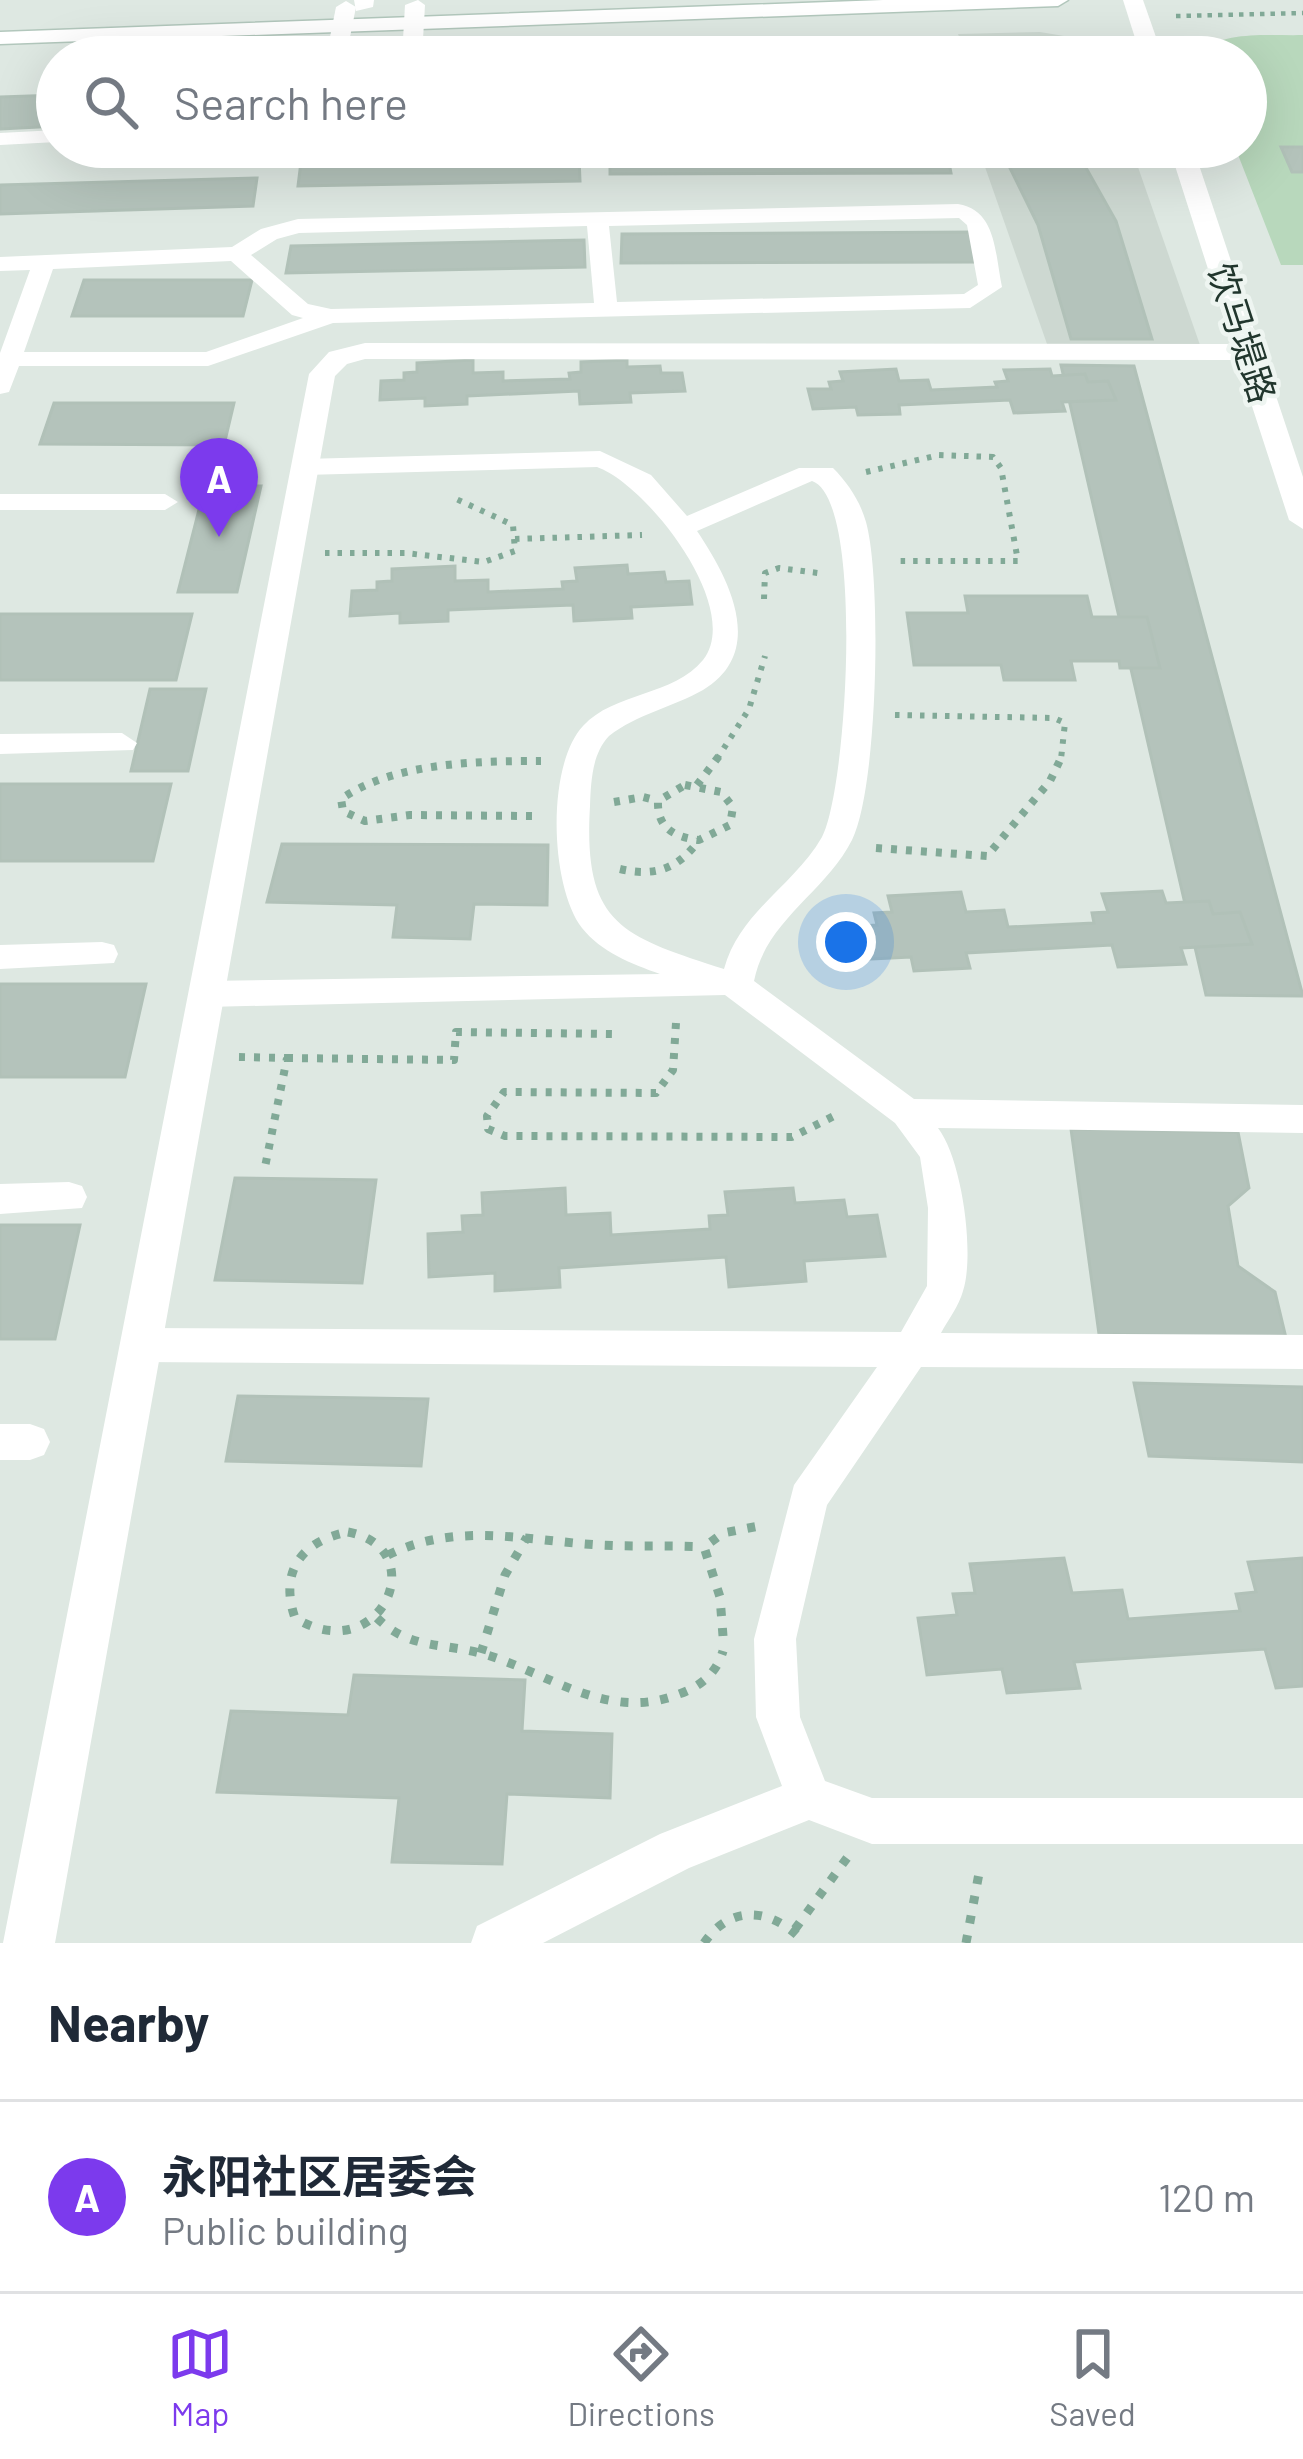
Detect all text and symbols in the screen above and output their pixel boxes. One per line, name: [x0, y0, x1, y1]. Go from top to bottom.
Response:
search box: [36, 36, 1267, 168]
icon: search: [78, 69, 144, 135]
text: Search here: [174, 75, 408, 129]
street label: 饮马堤路: [1201, 257, 1286, 408]
pin: A: [180, 438, 258, 537]
your location: [816, 912, 876, 972]
text: Nearby: [48, 1991, 209, 2052]
text: 永阳社区居委会: [162, 2148, 477, 2202]
text: A: [74, 2173, 100, 2220]
text: 120 m: [1158, 2173, 1255, 2220]
text: Public building: [162, 2206, 409, 2253]
tab: Map: [167, 2321, 233, 2433]
tab: Directions: [567, 2321, 715, 2433]
tab: Saved: [1049, 2321, 1136, 2433]

